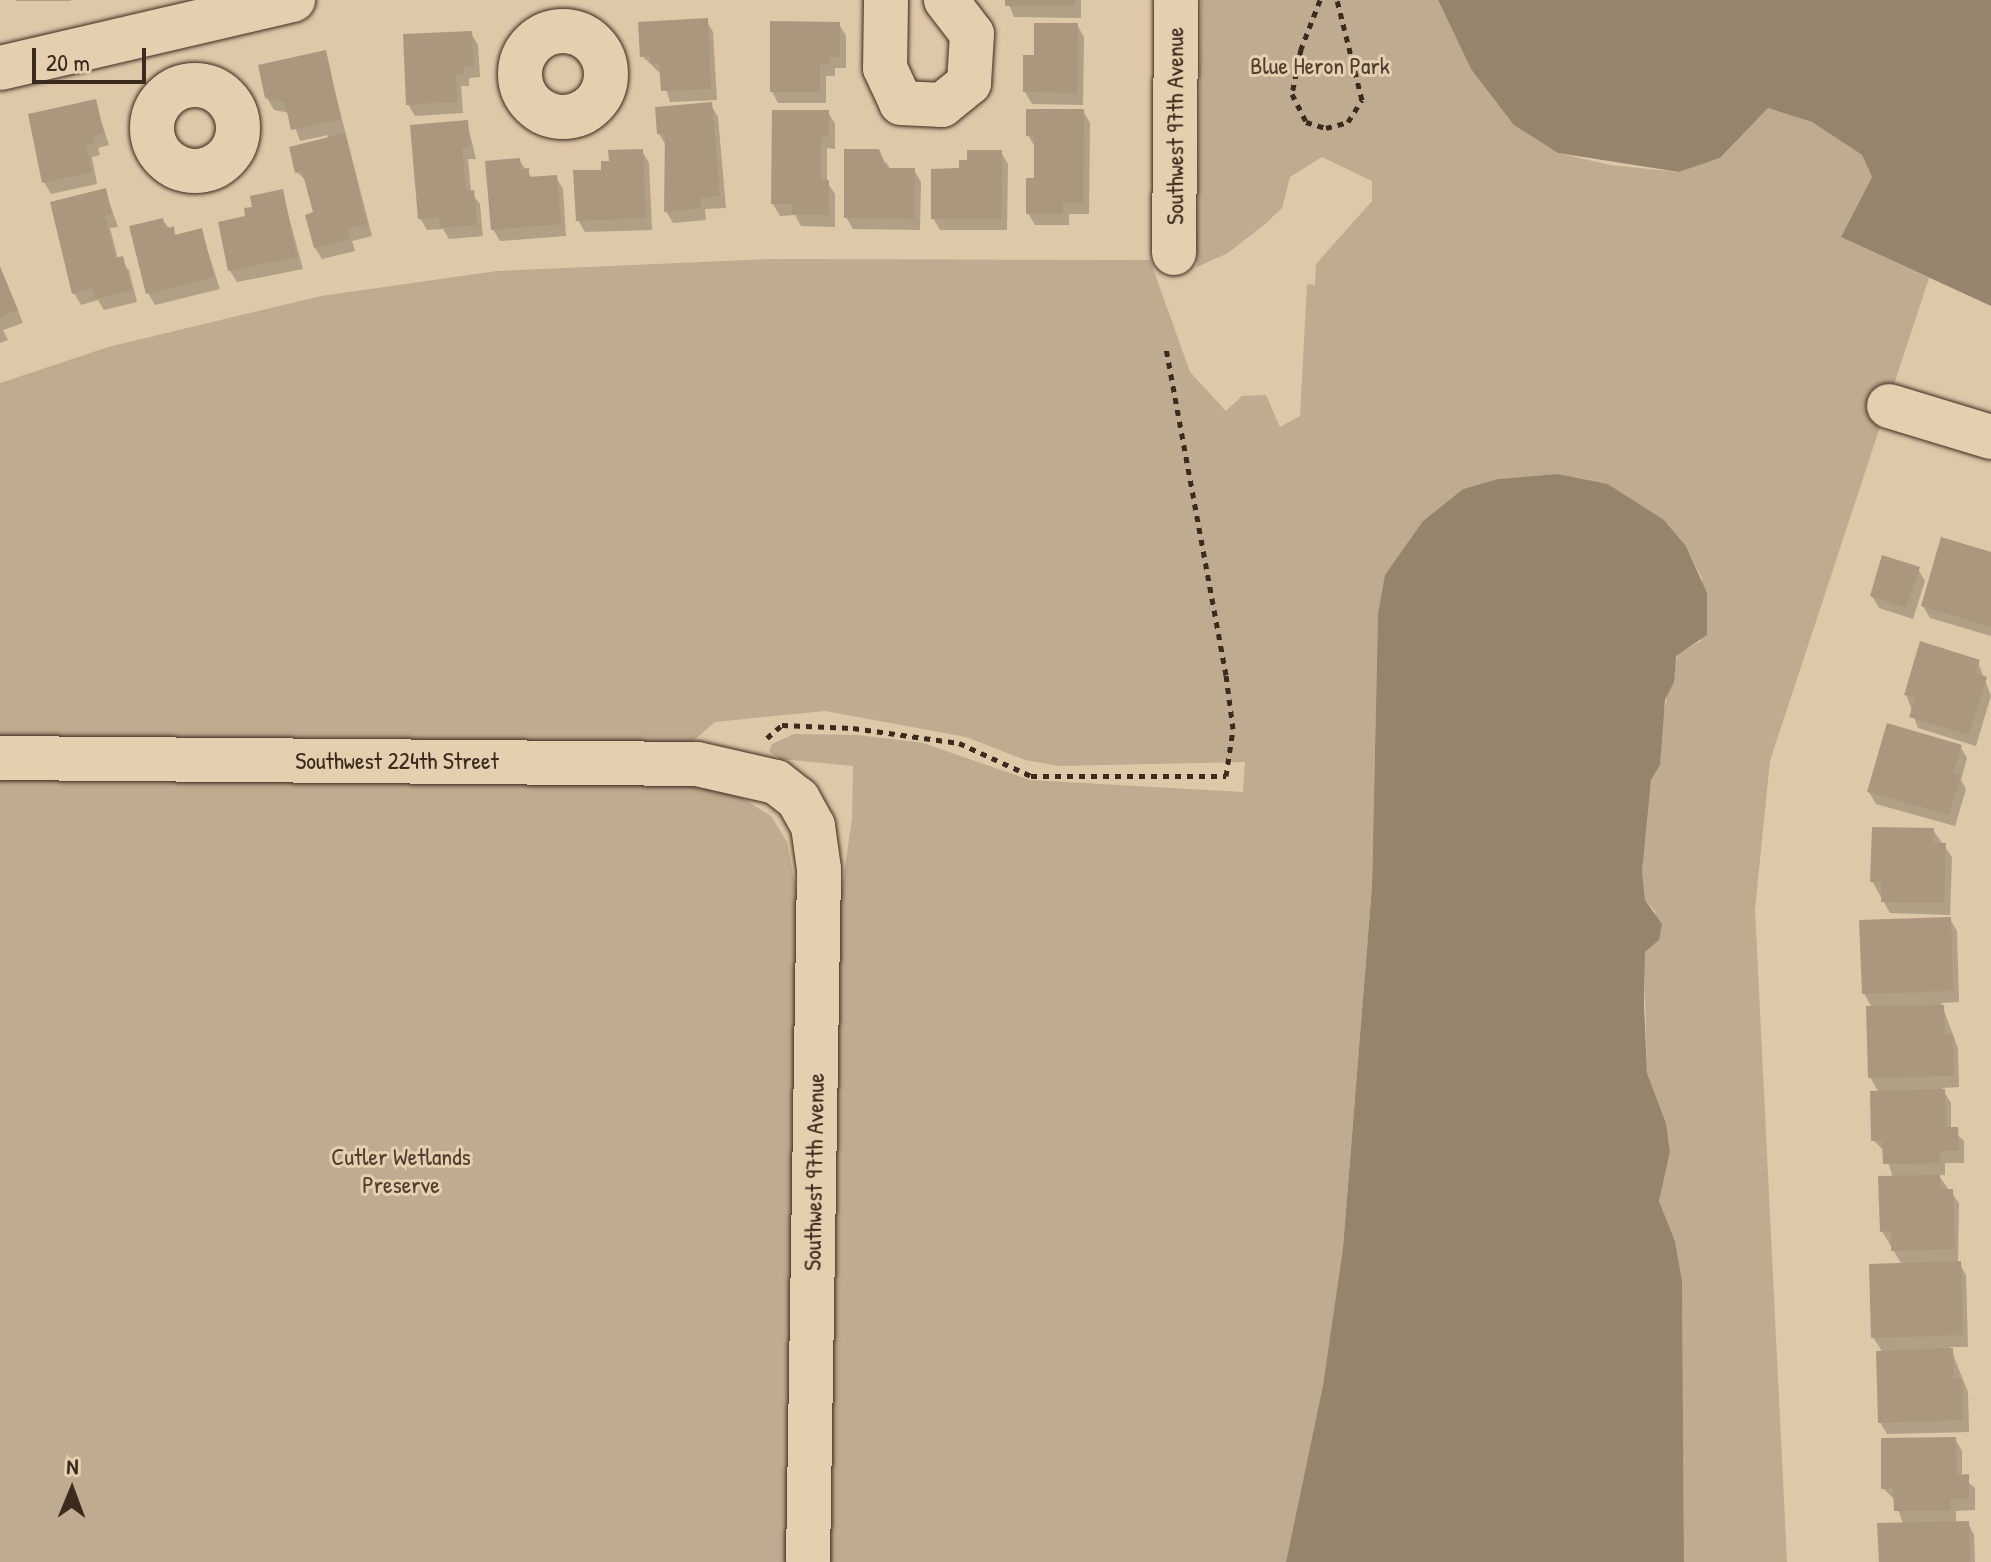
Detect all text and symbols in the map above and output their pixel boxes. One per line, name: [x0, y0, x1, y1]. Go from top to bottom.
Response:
street label: Southwest 97th Avenue: [1161, 27, 1189, 225]
scale bar: [36, 32, 150, 82]
text: 20 m: [46, 46, 90, 78]
park label: Blue Heron Park: [1250, 52, 1390, 80]
street label: Southwest 224th Street: [295, 747, 499, 775]
street label: Southwest 97th Avenue: [798, 1073, 830, 1271]
park label: Cutler Wetlands Preserve: [331, 1143, 471, 1199]
north arrow: [32, 1450, 112, 1530]
text: N: [66, 1451, 79, 1481]

